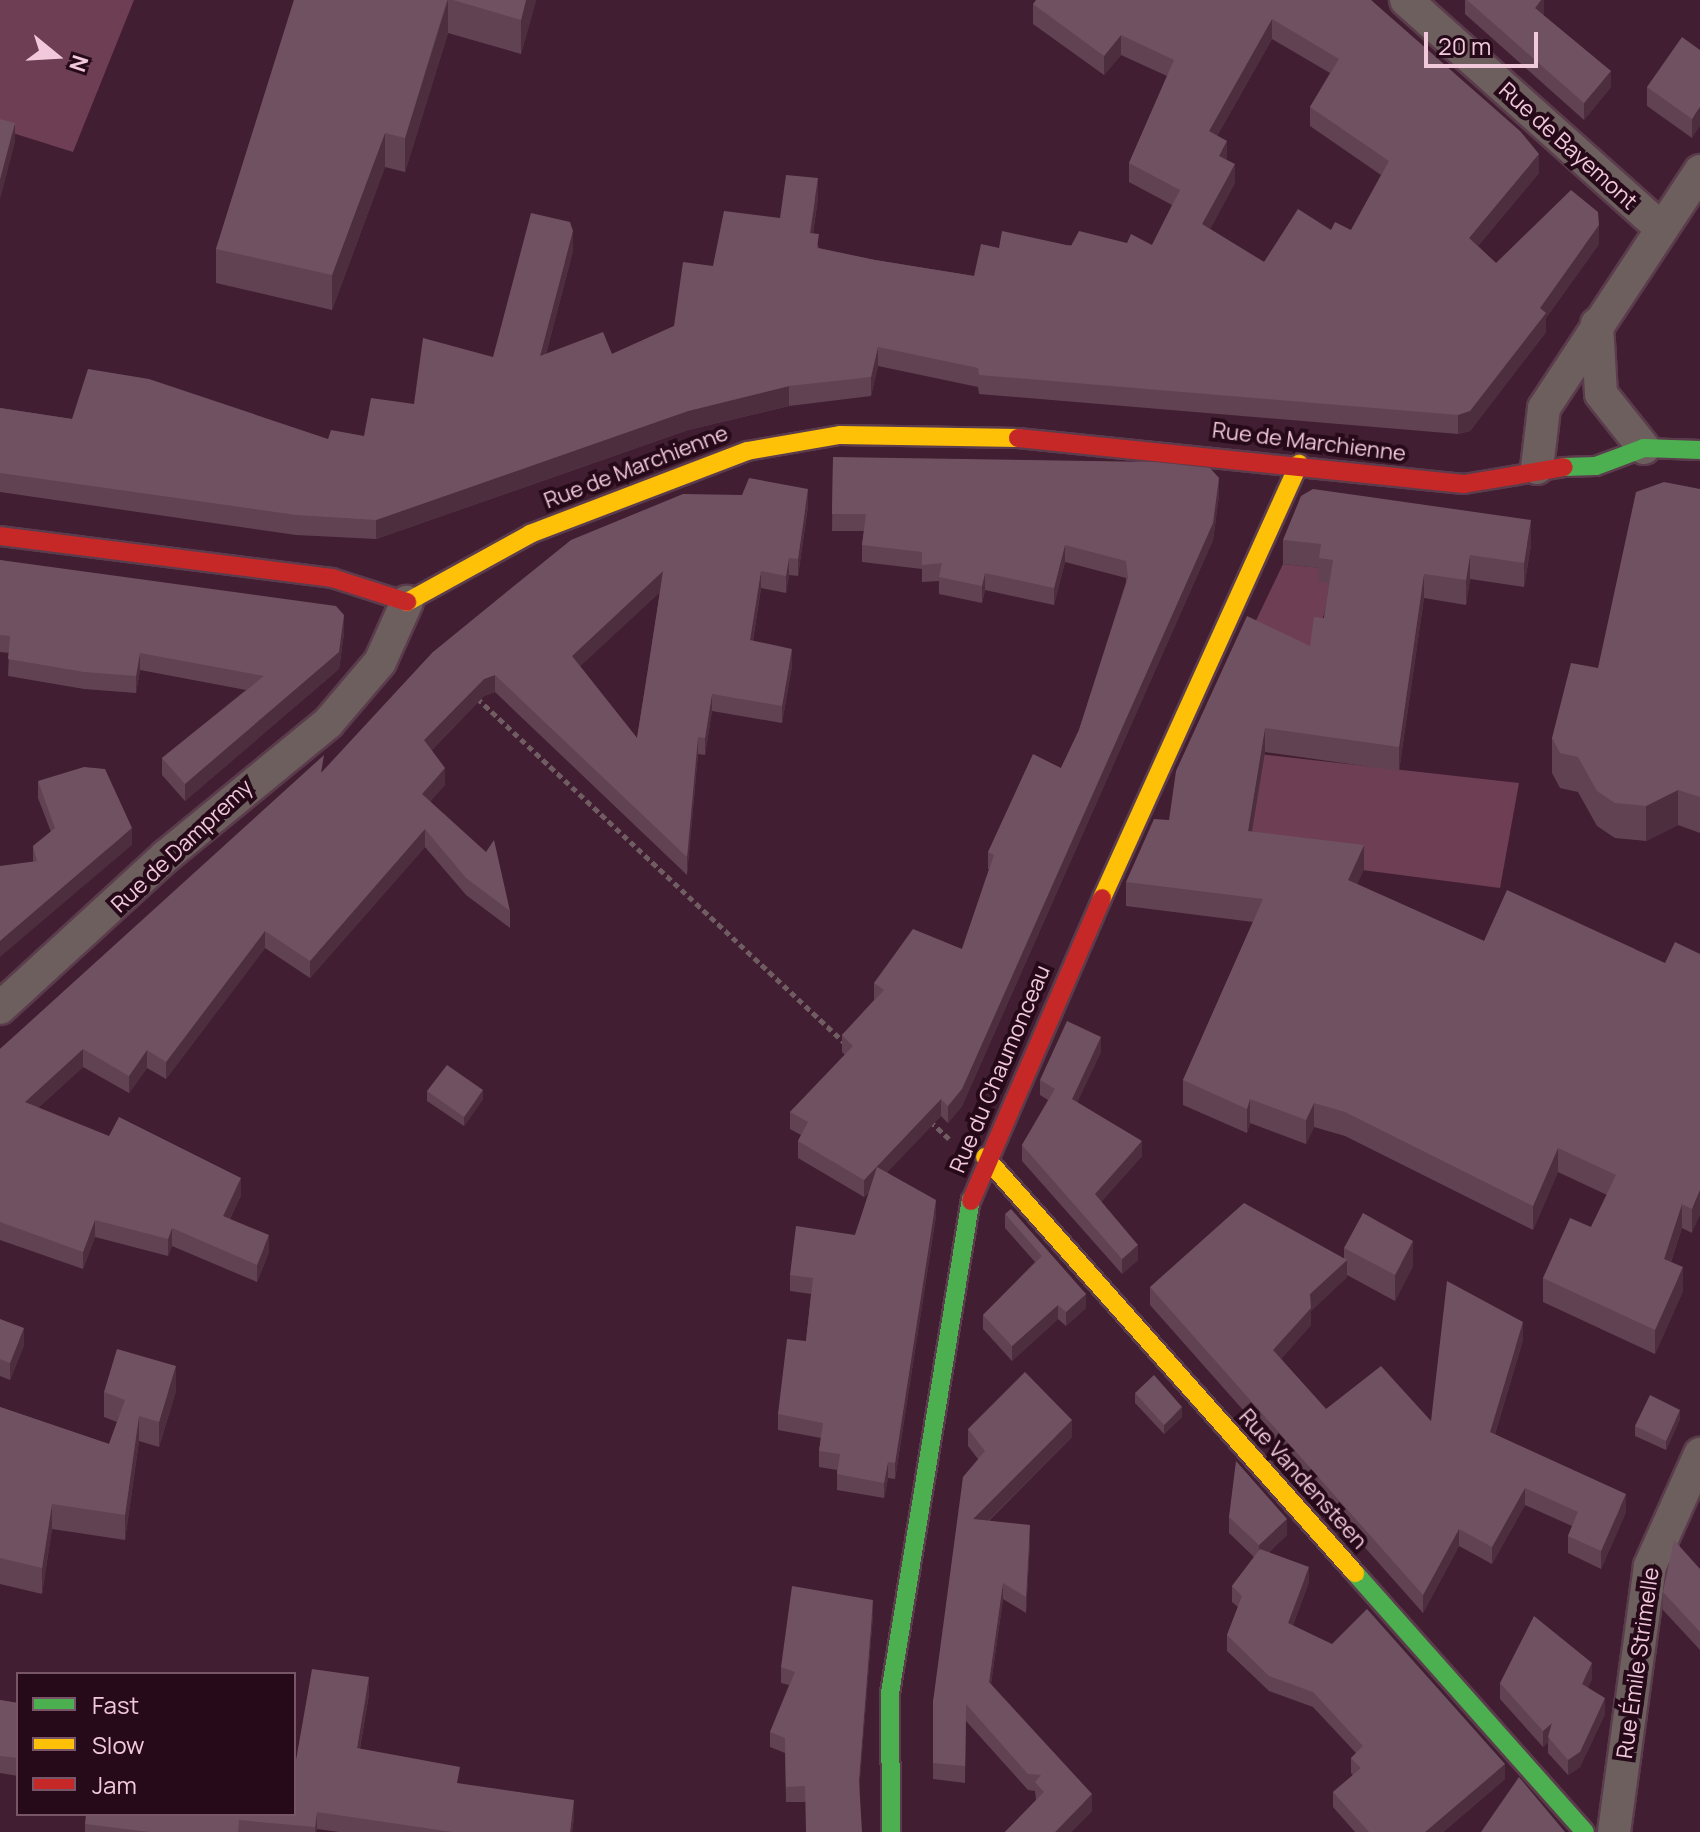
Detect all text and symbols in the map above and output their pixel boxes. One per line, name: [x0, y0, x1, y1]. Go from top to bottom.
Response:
north arrow: [16, 16, 96, 96]
scale bar: [1428, 16, 1542, 66]
text: 20 m: [1438, 29, 1491, 62]
text: N: [62, 51, 96, 76]
street label: Rue de Bayemont: [1494, 77, 1642, 215]
street label: Rue de Marchienne: [1211, 417, 1407, 467]
street label: Rue de Marchienne: [540, 420, 732, 514]
street label: Rue de Dampremy: [106, 774, 258, 918]
street label: Rue du Chaumonceau: [944, 961, 1056, 1177]
street label: Rue Vandensteen: [1233, 1404, 1373, 1554]
street label: Rue Émile Strimelle: [1612, 1566, 1664, 1760]
legend: [16, 1672, 296, 1816]
text: Fast: [92, 1688, 139, 1721]
text: Slow: [92, 1728, 145, 1761]
text: Jam: [92, 1768, 137, 1801]

